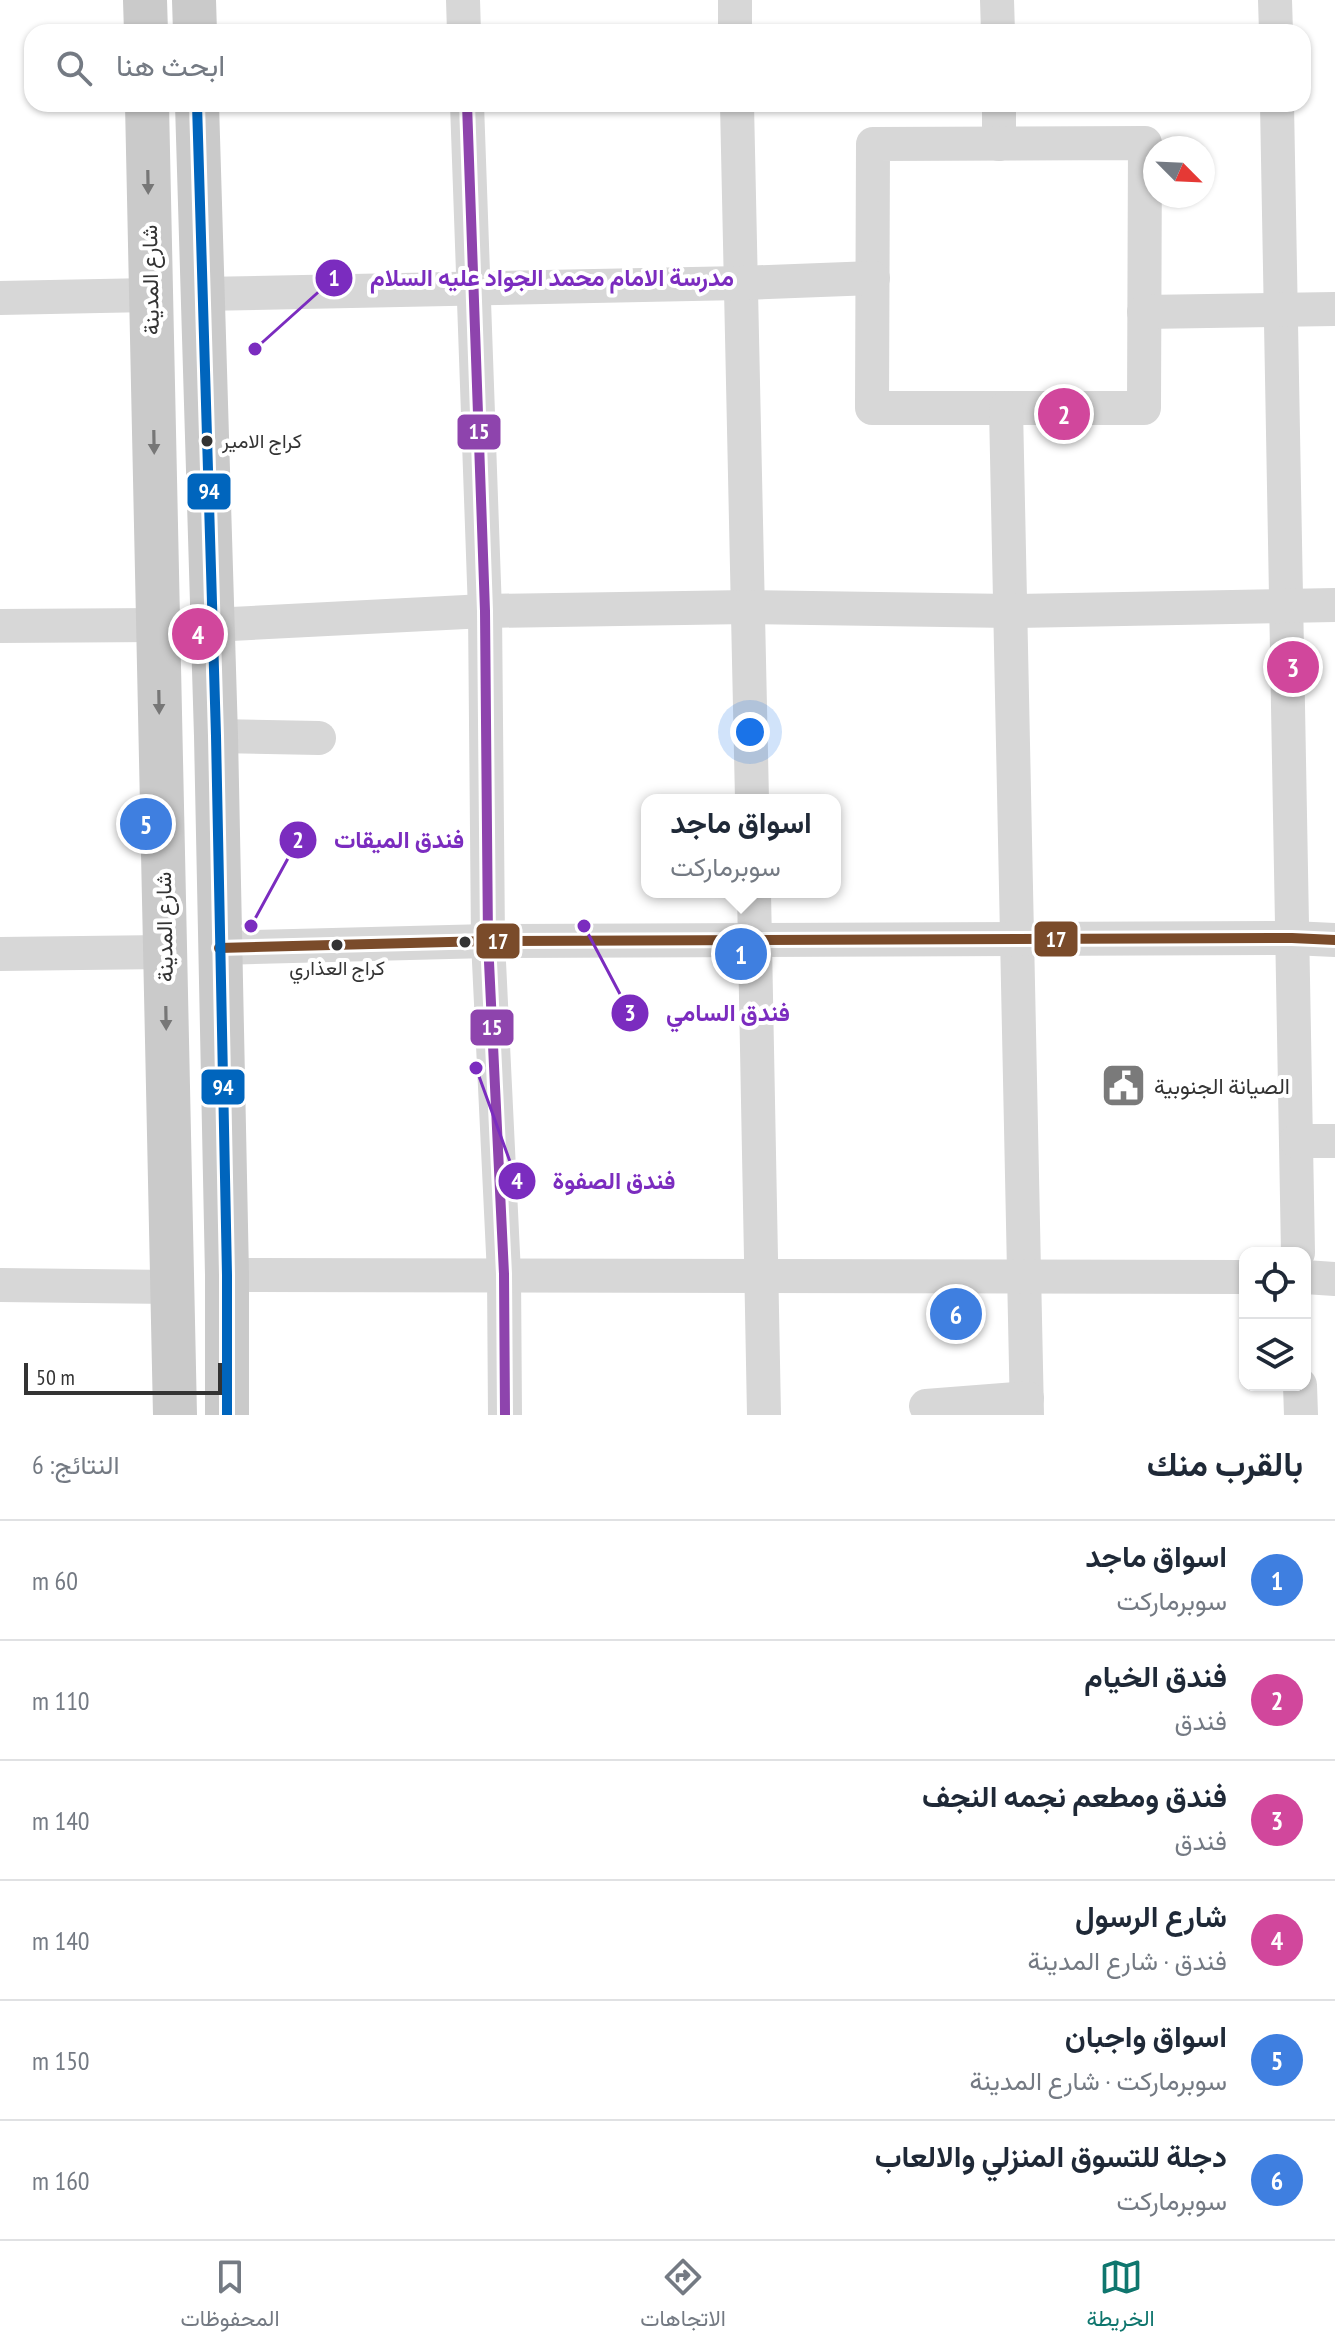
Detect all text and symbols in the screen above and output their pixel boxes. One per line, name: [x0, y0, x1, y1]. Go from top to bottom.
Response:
search box: [24, 24, 1311, 112]
text: ابحث هنا: [116, 45, 225, 84]
icon: search: [52, 46, 96, 90]
north arrow: [1143, 136, 1215, 208]
one-way arrow: [142, 170, 155, 195]
street label: شارع المدينة: [135, 225, 166, 335]
callout: مدرسة الامام محمد الجواد عليه السلام: [314, 254, 750, 302]
text: 1: [328, 262, 340, 293]
text: مدرسة الامام محمد الجواد عليه السلام: [370, 262, 734, 294]
pin: 2: [1038, 384, 1090, 444]
line badge: 15: [456, 413, 502, 451]
text: 15: [468, 417, 490, 445]
place label: كراج الامير: [221, 428, 302, 455]
one-way arrow: [147, 430, 160, 455]
marker: كراج الامير: [199, 433, 215, 449]
line badge: 94: [186, 472, 232, 511]
text: 94: [198, 477, 220, 505]
pin: 4: [172, 604, 224, 664]
pin: 3: [1267, 637, 1319, 697]
one-way arrow: [153, 690, 165, 715]
your location: [730, 712, 770, 752]
pin: 5: [120, 794, 172, 854]
popup: [641, 794, 841, 898]
text: اسواق ماجد: [670, 802, 812, 841]
callout: فندق الميقات: [278, 816, 480, 864]
text: 2: [292, 824, 304, 855]
text: فندق الميقات: [334, 824, 464, 855]
text: سوبرماركت: [670, 850, 781, 883]
street label: شارع المدينة: [149, 872, 180, 982]
line badge: 17: [1033, 920, 1079, 958]
line badge: 17: [475, 922, 521, 960]
pin: 1: [715, 924, 767, 984]
text: 17: [1045, 925, 1067, 953]
text: 17: [487, 927, 509, 955]
unlabelled marker: [457, 934, 473, 950]
marker: كراج العذاري: [329, 937, 345, 953]
place label: كراج العذاري: [289, 955, 385, 985]
callout: فندق السامي: [610, 989, 806, 1037]
text: 3: [624, 997, 636, 1028]
text: فندق السامي: [666, 997, 790, 1033]
one-way arrow: [160, 1006, 172, 1031]
line badge: 15: [469, 1008, 515, 1047]
text: 15: [481, 1013, 503, 1041]
public building icon: الصيانة الجنوبية: [1099, 1062, 1147, 1110]
line badge: 94: [200, 1068, 246, 1106]
place label: الصيانة الجنوبية: [1154, 1072, 1290, 1100]
text: 94: [212, 1073, 234, 1101]
callout: فندق الصفوة: [497, 1157, 692, 1205]
text: 4: [511, 1165, 523, 1196]
text: فندق الصفوة: [553, 1165, 675, 1196]
map controls: [1239, 1247, 1311, 1391]
button: locate: [1239, 1247, 1311, 1319]
pin: 6: [930, 1284, 982, 1344]
button: layers: [1239, 1319, 1311, 1391]
scale bar: [24, 1359, 222, 1395]
text: 50 m: [36, 1363, 75, 1391]
text: بالقرب منك: [1147, 1441, 1303, 1485]
text: النتائج: 6: [32, 1448, 119, 1481]
text: اسواق ماجد: [1085, 1536, 1227, 1575]
text: 60 m: [32, 1564, 78, 1597]
text: 1: [1271, 1564, 1283, 1597]
text: سوبرماركت: [1116, 1584, 1227, 1617]
text: فندق الخيام: [1084, 1656, 1227, 1695]
text: 110 m: [32, 1684, 90, 1717]
text: 2: [1271, 1684, 1283, 1717]
text: فندق: [1175, 1704, 1227, 1737]
text: فندق ومطعم نجمه النجف: [922, 1776, 1227, 1815]
text: 140 m: [32, 1804, 90, 1837]
text: 3: [1271, 1804, 1283, 1837]
text: فندق: [1175, 1824, 1227, 1857]
text: شارع الرسول: [1075, 1896, 1227, 1935]
text: 140 m: [32, 1924, 90, 1957]
text: 4: [1271, 1924, 1283, 1957]
text: فندق · شارع المدينة: [1028, 1944, 1227, 1977]
text: اسواق واجبان: [1065, 2016, 1227, 2055]
text: 150 m: [32, 2044, 90, 2077]
text: 5: [1271, 2044, 1283, 2077]
text: سوبرماركت · شارع المدينة: [969, 2064, 1227, 2097]
text: دجلة للتسوق المنزلي والالعاب: [875, 2136, 1227, 2175]
text: 160 m: [32, 2164, 90, 2197]
text: 6: [1271, 2164, 1283, 2197]
text: سوبرماركت: [1116, 2184, 1227, 2217]
tab: المحفوظات: [180, 2255, 280, 2338]
tab: الاتجاهات: [640, 2255, 726, 2338]
tab: الخريطة: [1087, 2255, 1155, 2338]

